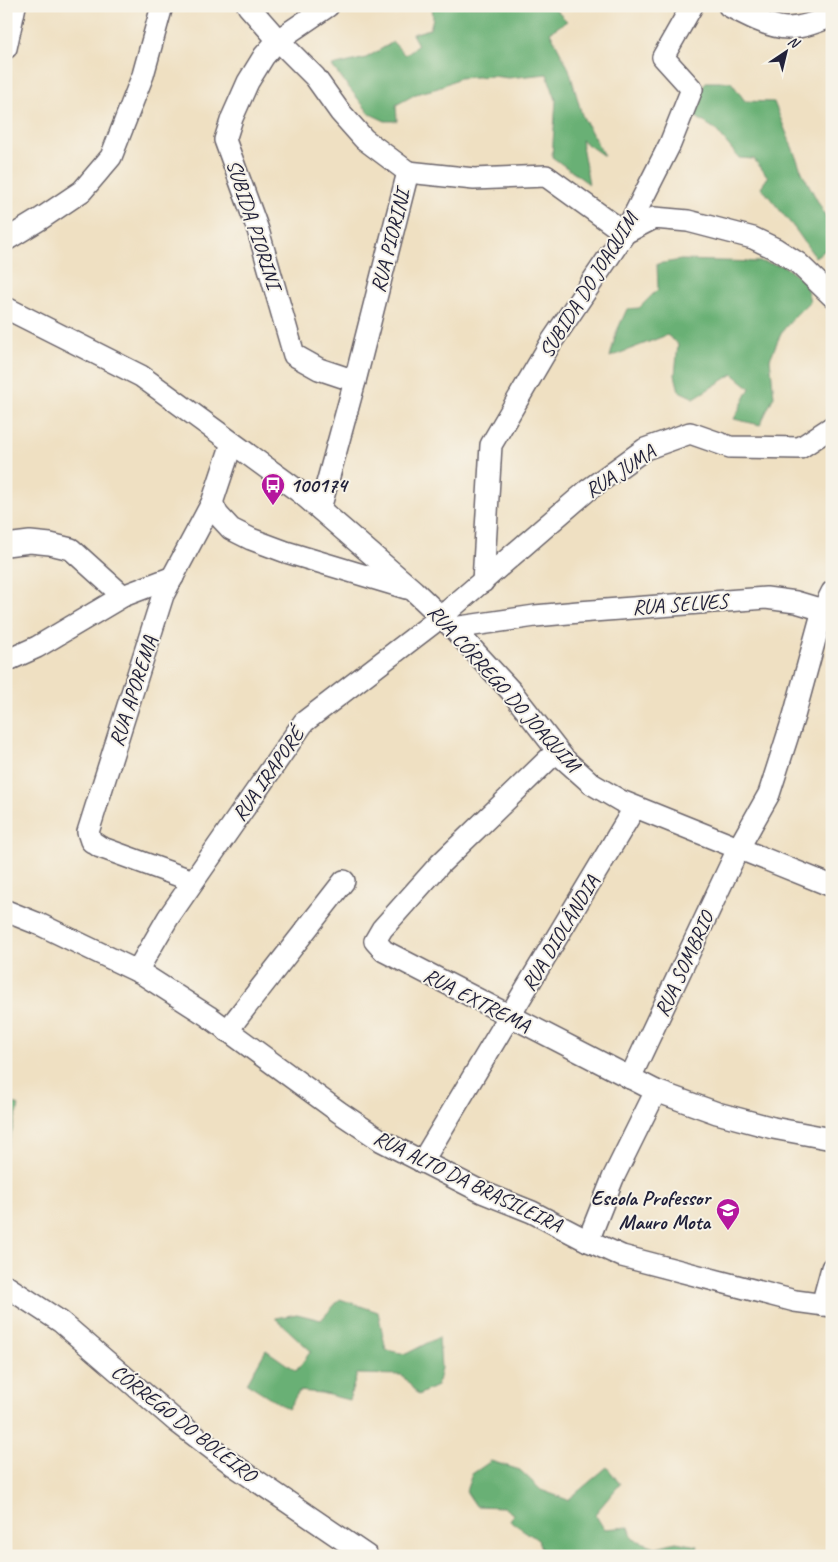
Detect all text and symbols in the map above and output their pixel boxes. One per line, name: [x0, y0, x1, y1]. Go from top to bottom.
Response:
north arrow: [760, 28, 810, 78]
text: N: [785, 32, 804, 53]
street label: SUBIDA PIORINI: [221, 156, 289, 296]
street label: RUA PIORINI: [365, 183, 416, 295]
street label: SUBIDA DO JOAQUIM: [533, 206, 644, 362]
street label: RUA JUMA: [580, 438, 661, 503]
bus stop icon: 100174: [260, 472, 286, 506]
place label: 100174: [290, 472, 349, 498]
street label: RUA SELVES: [631, 588, 731, 620]
street label: RUA CÓRREGO DO JOAQUIM: [422, 599, 587, 778]
street label: RUA APOREMA: [103, 632, 163, 749]
street label: RUA IRAPORÉ: [226, 720, 311, 826]
street label: RUA DIOLÂNDIA: [515, 870, 605, 996]
street label: RUA SOMBRIO: [648, 905, 721, 1020]
street label: RUA EXTREMA: [419, 962, 535, 1038]
street label: RUA ALTO DA BRASILEIRA: [370, 1124, 568, 1238]
place label: Escola Professor Mauro Mota: [591, 1185, 712, 1235]
school or university icon: Escola Professor Mauro Mota: [715, 1197, 741, 1231]
street label: CÓRREGO DO BOLEIRO: [106, 1358, 264, 1489]

